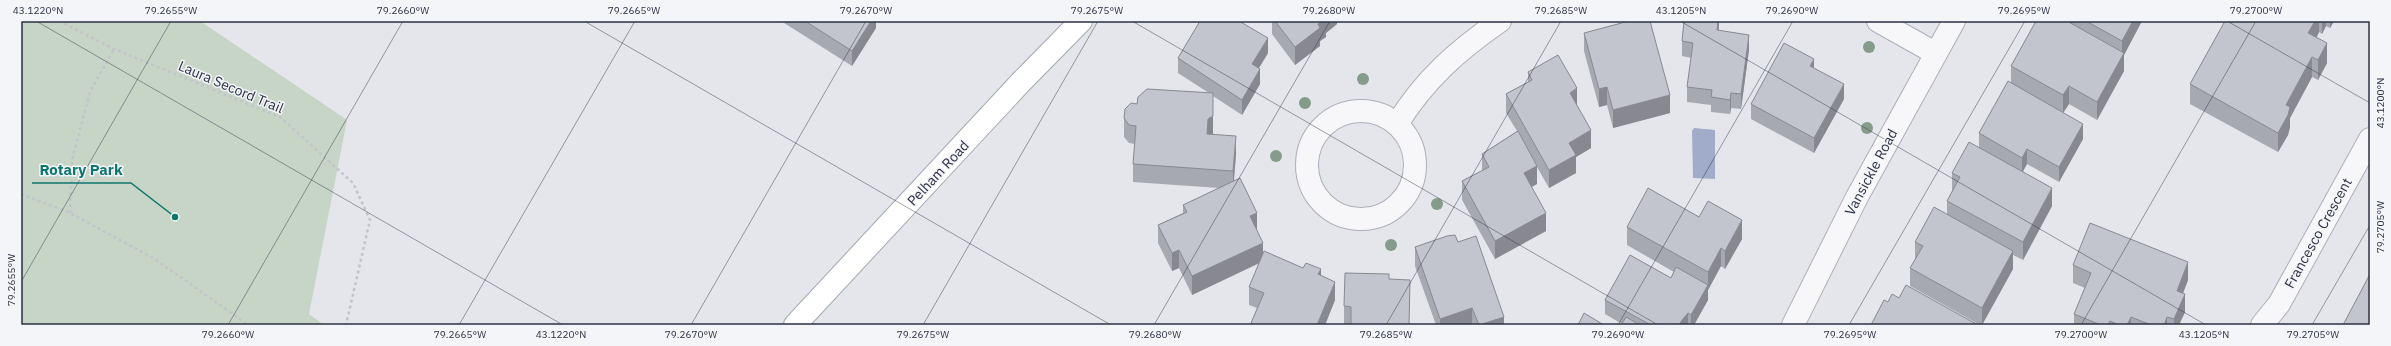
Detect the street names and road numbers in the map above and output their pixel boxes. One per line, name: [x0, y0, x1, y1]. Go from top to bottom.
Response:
street label: Laura Secord Trail: [176, 57, 287, 117]
street label: Vansickle Road: [1841, 126, 1901, 218]
street label: Pelham Road: [903, 137, 973, 209]
street label: Francesco Crescent: [2280, 175, 2356, 291]

